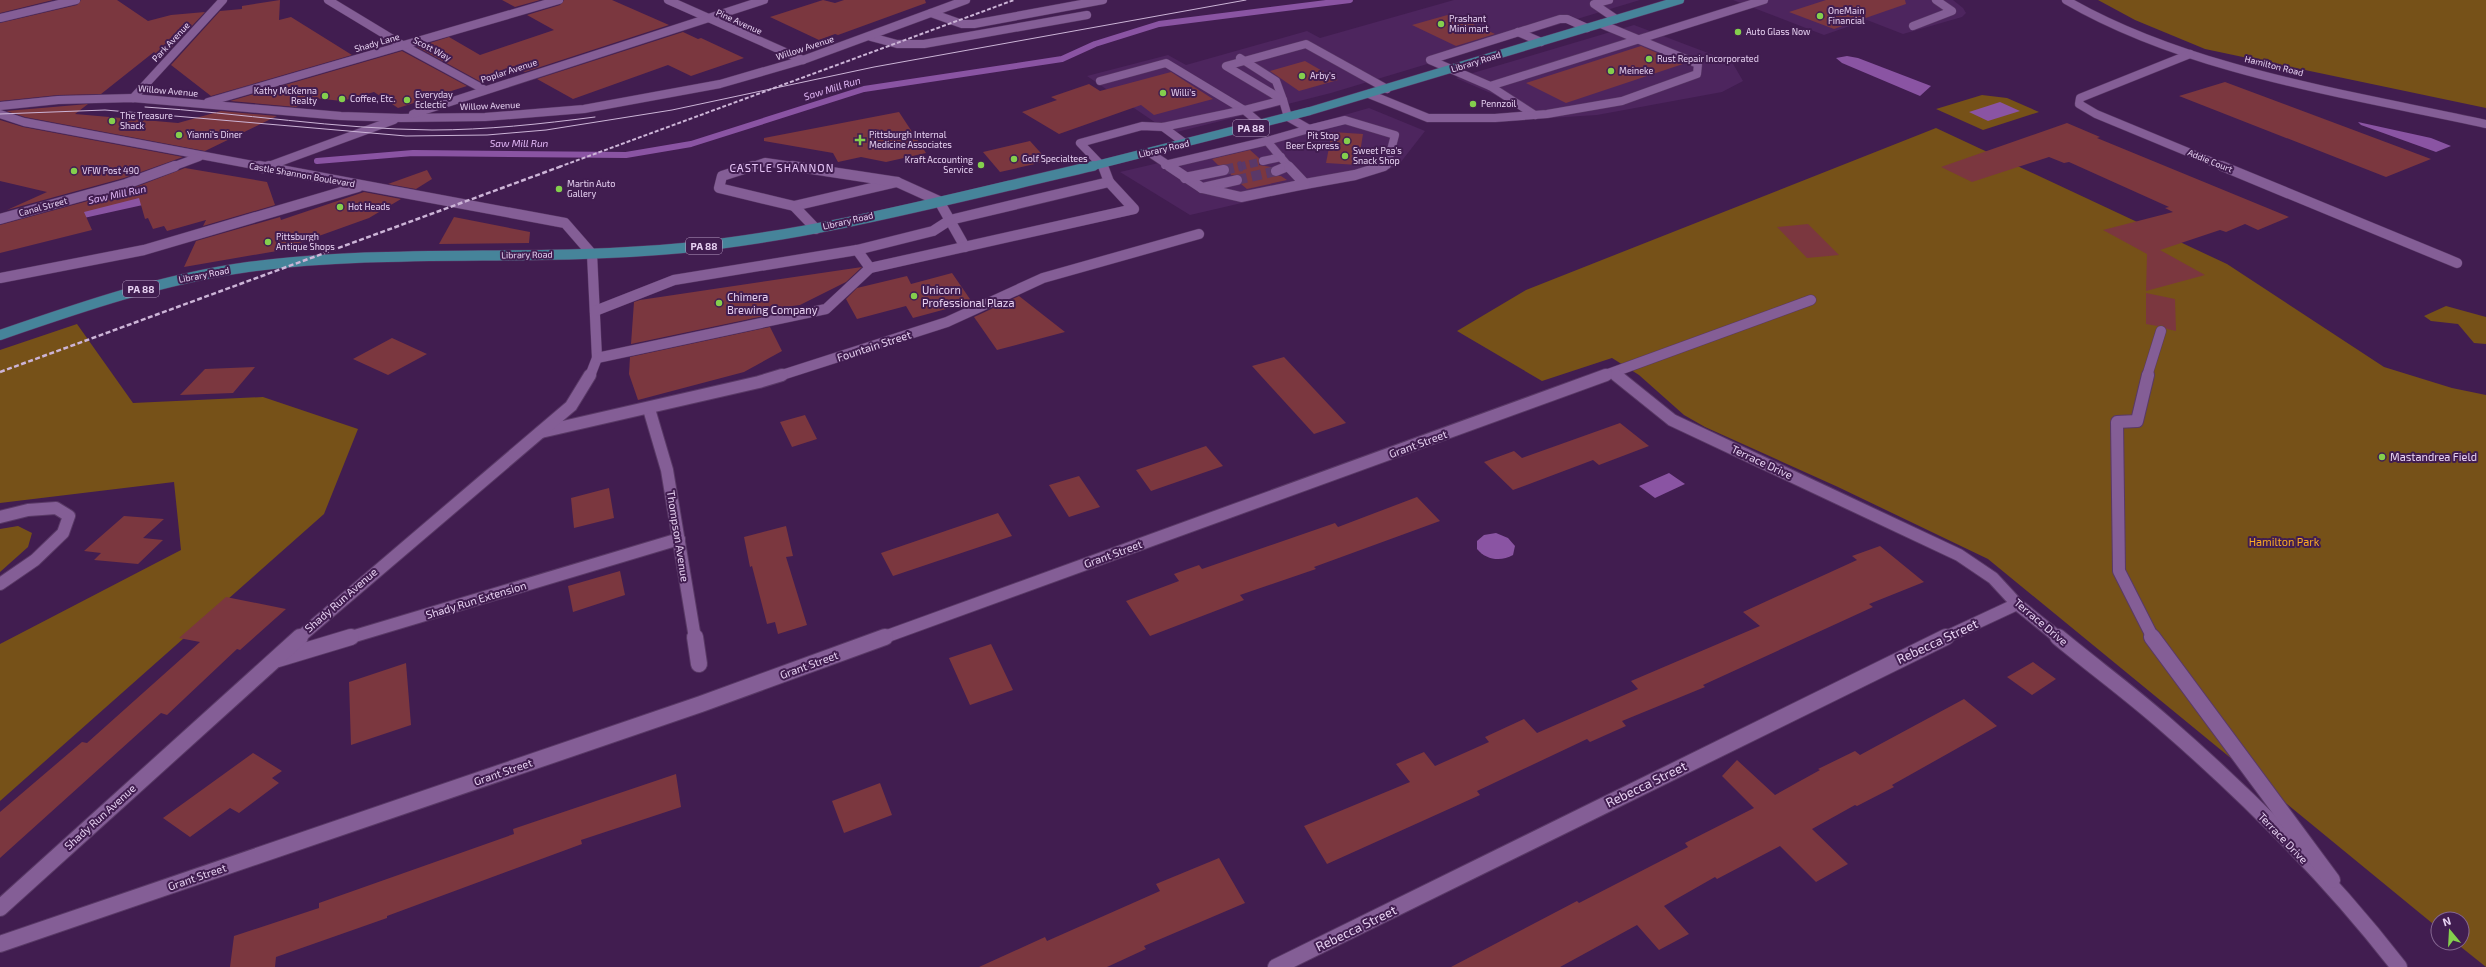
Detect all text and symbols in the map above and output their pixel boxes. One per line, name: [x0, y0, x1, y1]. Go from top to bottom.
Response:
place label: OneMain Financial: [1828, 5, 1865, 26]
street label: Pine Avenue: [714, 6, 764, 37]
marker: OneMain Financial: [1815, 11, 1825, 21]
place label: Prashant Mini mart: [1449, 13, 1489, 34]
street label: Park Avenue: [149, 19, 192, 64]
marker: Prashant Mini mart: [1436, 19, 1446, 29]
place label: Auto Glass Now: [1746, 26, 1811, 37]
marker: Auto Glass Now: [1733, 27, 1743, 37]
street label: Shady Lane: [353, 31, 401, 54]
street label: Willow Avenue: [774, 33, 835, 62]
street label: Scott Way: [411, 34, 453, 63]
street label: Library Road: [1450, 49, 1502, 74]
place label: Rust Repair Incorporated: [1657, 53, 1759, 64]
street label: Hamilton Road: [2244, 53, 2305, 78]
marker: Rust Repair Incorporated: [1644, 54, 1654, 64]
street label: Poplar Avenue: [479, 56, 539, 85]
place label: Meineke: [1619, 65, 1653, 76]
marker: Meineke: [1606, 66, 1616, 76]
place label: Arby's: [1310, 70, 1336, 81]
marker: Arby's: [1297, 71, 1307, 81]
water label: Saw Mill Run: [802, 74, 862, 102]
street label: Willow Avenue: [137, 82, 199, 99]
place label: Kathy McKenna Realty: [254, 85, 317, 106]
place label: Willi's: [1171, 87, 1196, 98]
marker: Willi's: [1158, 88, 1168, 98]
place label: Everyday Eclectic: [415, 89, 453, 110]
marker: Kathy McKenna Realty: [320, 91, 330, 101]
place label: Coffee, Etc.: [350, 93, 395, 104]
marker: Coffee, Etc.: [337, 94, 347, 104]
marker: Everyday Eclectic: [402, 95, 412, 105]
place label: Pennzoil: [1481, 98, 1516, 109]
street label: Willow Avenue: [460, 99, 521, 112]
marker: Pennzoil: [1468, 99, 1478, 109]
place label: The Treasure Shack: [120, 110, 173, 131]
marker: The Treasure Shack: [107, 116, 117, 126]
road number: PA 88: [1233, 120, 1269, 136]
place label: Yianni's Diner: [187, 129, 243, 140]
place label: Pittsburgh Internal Medicine Associates: [869, 129, 952, 150]
marker: Yianni's Diner: [174, 130, 184, 140]
place label: Pit Stop Beer Express: [1286, 130, 1339, 151]
marker: Pittsburgh Internal Medicine Associates: [854, 134, 866, 146]
marker: Pit Stop Beer Express: [1342, 136, 1352, 146]
water label: Saw Mill Run: [490, 137, 549, 149]
street label: Library Road: [1138, 137, 1190, 160]
place label: Sweet Pea's Snack Shop: [1353, 145, 1402, 166]
street label: Addie Court: [2186, 147, 2235, 175]
marker: Sweet Pea's Snack Shop: [1340, 151, 1350, 161]
place label: Golf Specialtees: [1022, 153, 1088, 164]
place label: Kraft Accounting Service: [905, 154, 973, 175]
marker: Golf Specialtees: [1009, 154, 1019, 164]
street label: Castle Shannon Boulevard: [248, 160, 356, 189]
marker: Kraft Accounting Service: [976, 160, 986, 170]
district label: CASTLE SHANNON: [730, 161, 834, 174]
place label: VFW Post 490: [82, 165, 139, 176]
marker: VFW Post 490: [69, 166, 79, 176]
place label: Martin Auto Gallery: [567, 178, 615, 199]
water label: Saw Mill Run: [87, 182, 147, 206]
marker: Martin Auto Gallery: [554, 184, 564, 194]
street label: Canal Street: [17, 195, 69, 218]
place label: Hot Heads: [348, 201, 390, 212]
marker: Hot Heads: [335, 202, 345, 212]
street label: Library Road: [822, 209, 874, 232]
place label: Pittsburgh Antique Shops: [276, 231, 335, 252]
marker: Pittsburgh Antique Shops: [263, 237, 273, 247]
road number: PA 88: [686, 238, 722, 254]
street label: Library Road: [501, 249, 553, 260]
street label: Library Road: [178, 264, 230, 285]
road number: PA 88: [123, 281, 159, 297]
place label: Unicorn Professional Plaza: [922, 283, 1014, 309]
place label: Chimera Brewing Company: [727, 290, 818, 316]
marker: Unicorn Professional Plaza: [909, 291, 919, 301]
marker: Chimera Brewing Company: [714, 298, 724, 308]
street label: Fountain Street: [835, 327, 912, 364]
street label: Grant Street: [1387, 427, 1449, 460]
street label: Terrace Drive: [1730, 442, 1795, 481]
place label: Mastandrea Field: [2390, 450, 2477, 463]
marker: Mastandrea Field: [2377, 452, 2387, 462]
street label: Thompson Avenue: [665, 489, 692, 583]
park label: Hamilton Park: [2249, 535, 2320, 548]
street label: Grant Street: [1082, 537, 1144, 570]
street label: Shady Run Avenue: [302, 565, 380, 635]
street label: Shady Run Extension: [424, 578, 528, 621]
street label: Terrace Drive: [2012, 596, 2071, 648]
street label: Rebecca Street: [1894, 615, 1980, 667]
street label: Grant Street: [778, 648, 840, 681]
street label: Grant Street: [472, 755, 534, 788]
street label: Rebecca Street: [1603, 757, 1689, 811]
street label: Shady Run Avenue: [61, 781, 138, 852]
street label: Terrace Drive: [2256, 810, 2311, 866]
street label: Grant Street: [166, 860, 228, 893]
street label: Rebecca Street: [1313, 901, 1399, 955]
north arrow: [2430, 911, 2470, 951]
text: N: [2441, 914, 2453, 928]

